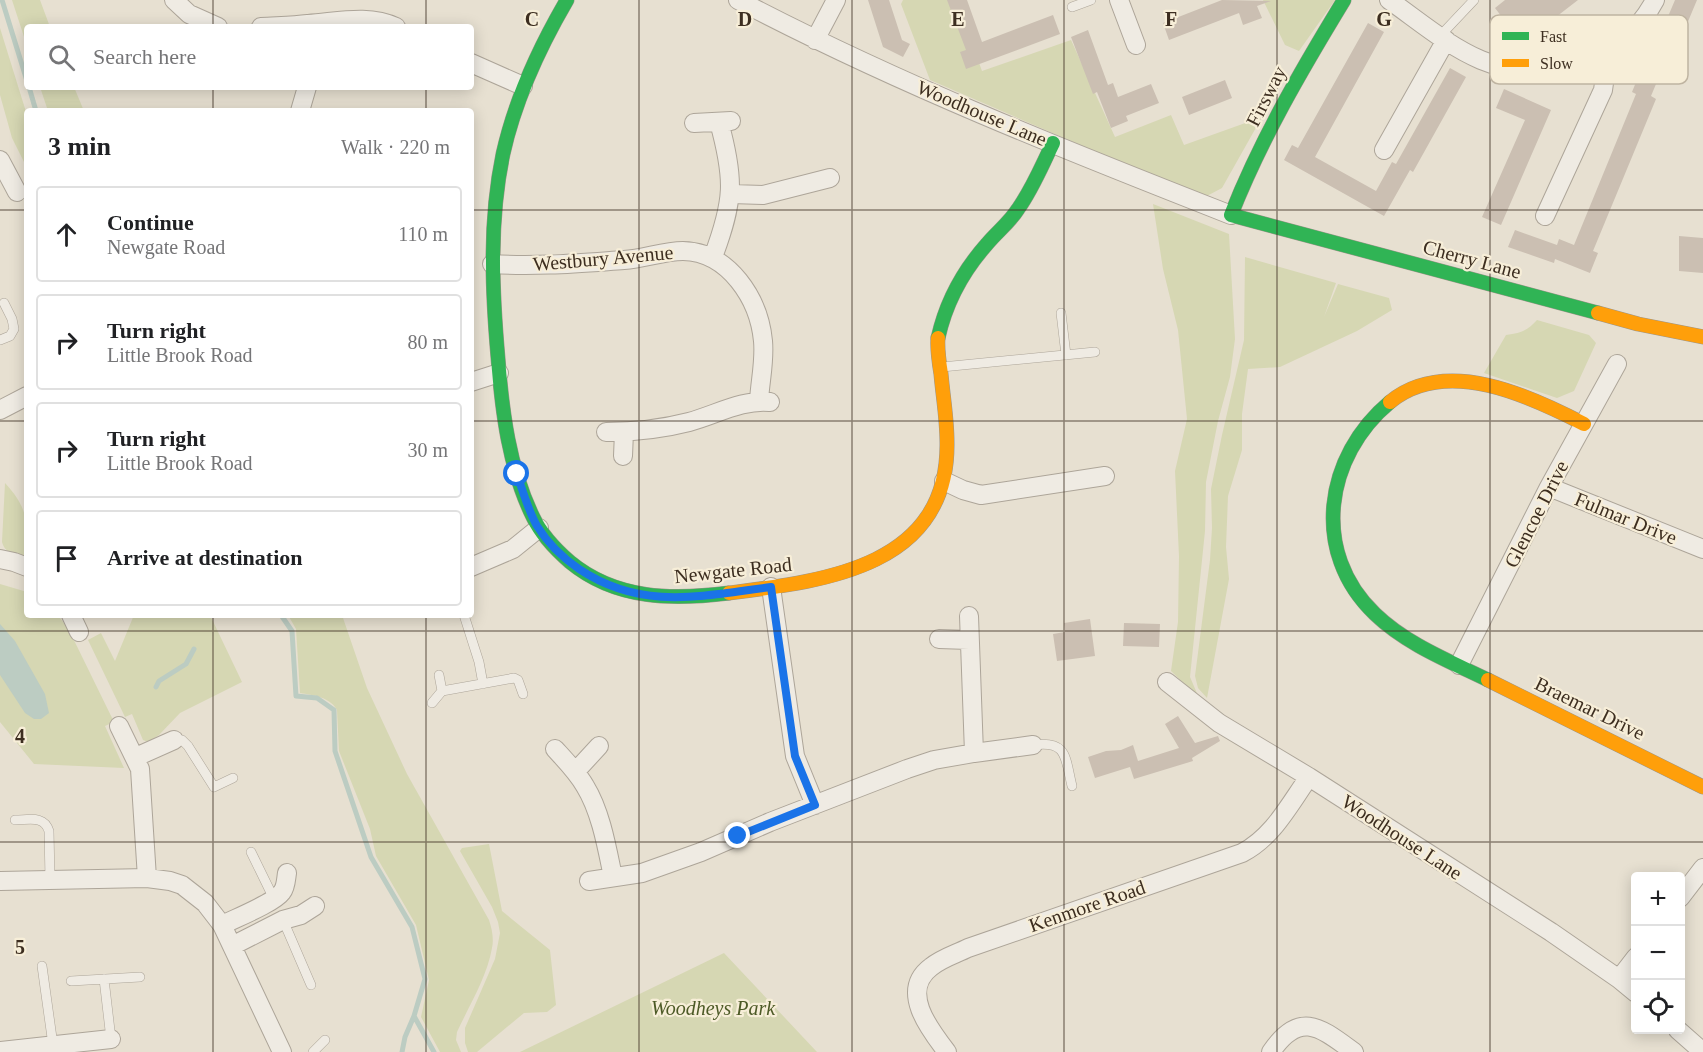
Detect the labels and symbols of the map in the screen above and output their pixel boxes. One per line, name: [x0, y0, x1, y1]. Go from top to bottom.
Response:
text: C: [525, 8, 539, 30]
text: D: [738, 8, 752, 30]
text: E: [951, 8, 965, 30]
text: F: [1165, 8, 1177, 30]
text: G: [1376, 8, 1392, 30]
legend: [1490, 15, 1688, 84]
text: Fast: [1540, 28, 1567, 45]
text: Slow: [1540, 55, 1573, 72]
street label: Firsway: [1242, 62, 1291, 130]
street label: Woodhouse Lane: [914, 76, 1050, 150]
street label: Cherry Lane: [1420, 235, 1524, 284]
street label: Westbury Avenue: [532, 241, 674, 276]
street label: Glencoe Drive: [1500, 457, 1572, 571]
route start: [503, 460, 529, 486]
street label: Fulmar Drive: [1572, 488, 1680, 549]
street label: Newgate Road: [673, 553, 793, 588]
street label: Braemar Drive: [1532, 672, 1649, 744]
text: 4: [15, 725, 25, 747]
street label: Woodhouse Lane: [1338, 790, 1466, 884]
route end: [724, 822, 750, 848]
street label: Kenmore Road: [1026, 876, 1148, 936]
text: 5: [15, 936, 25, 958]
park label: Woodheys Park: [651, 997, 776, 1020]

